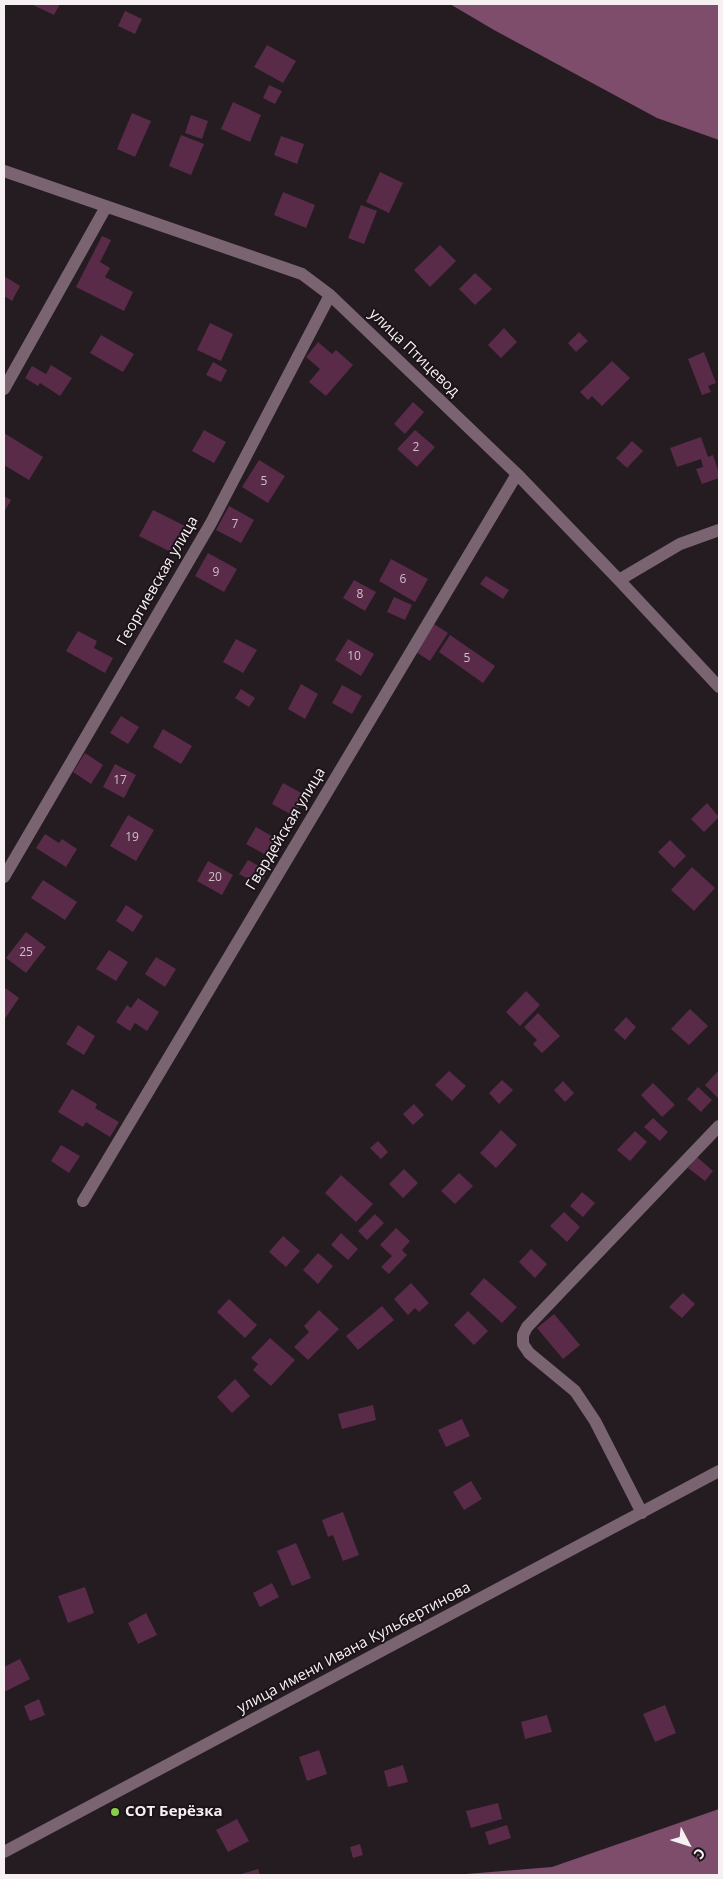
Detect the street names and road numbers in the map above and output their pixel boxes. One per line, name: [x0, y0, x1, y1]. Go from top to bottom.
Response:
street label: улица Птицевод: [365, 305, 463, 401]
street label: Георгиевская улица: [114, 513, 202, 649]
street label: Гвардейская улица: [242, 765, 330, 893]
street label: улица имени Ивана Кульбертинова: [234, 1579, 474, 1717]

